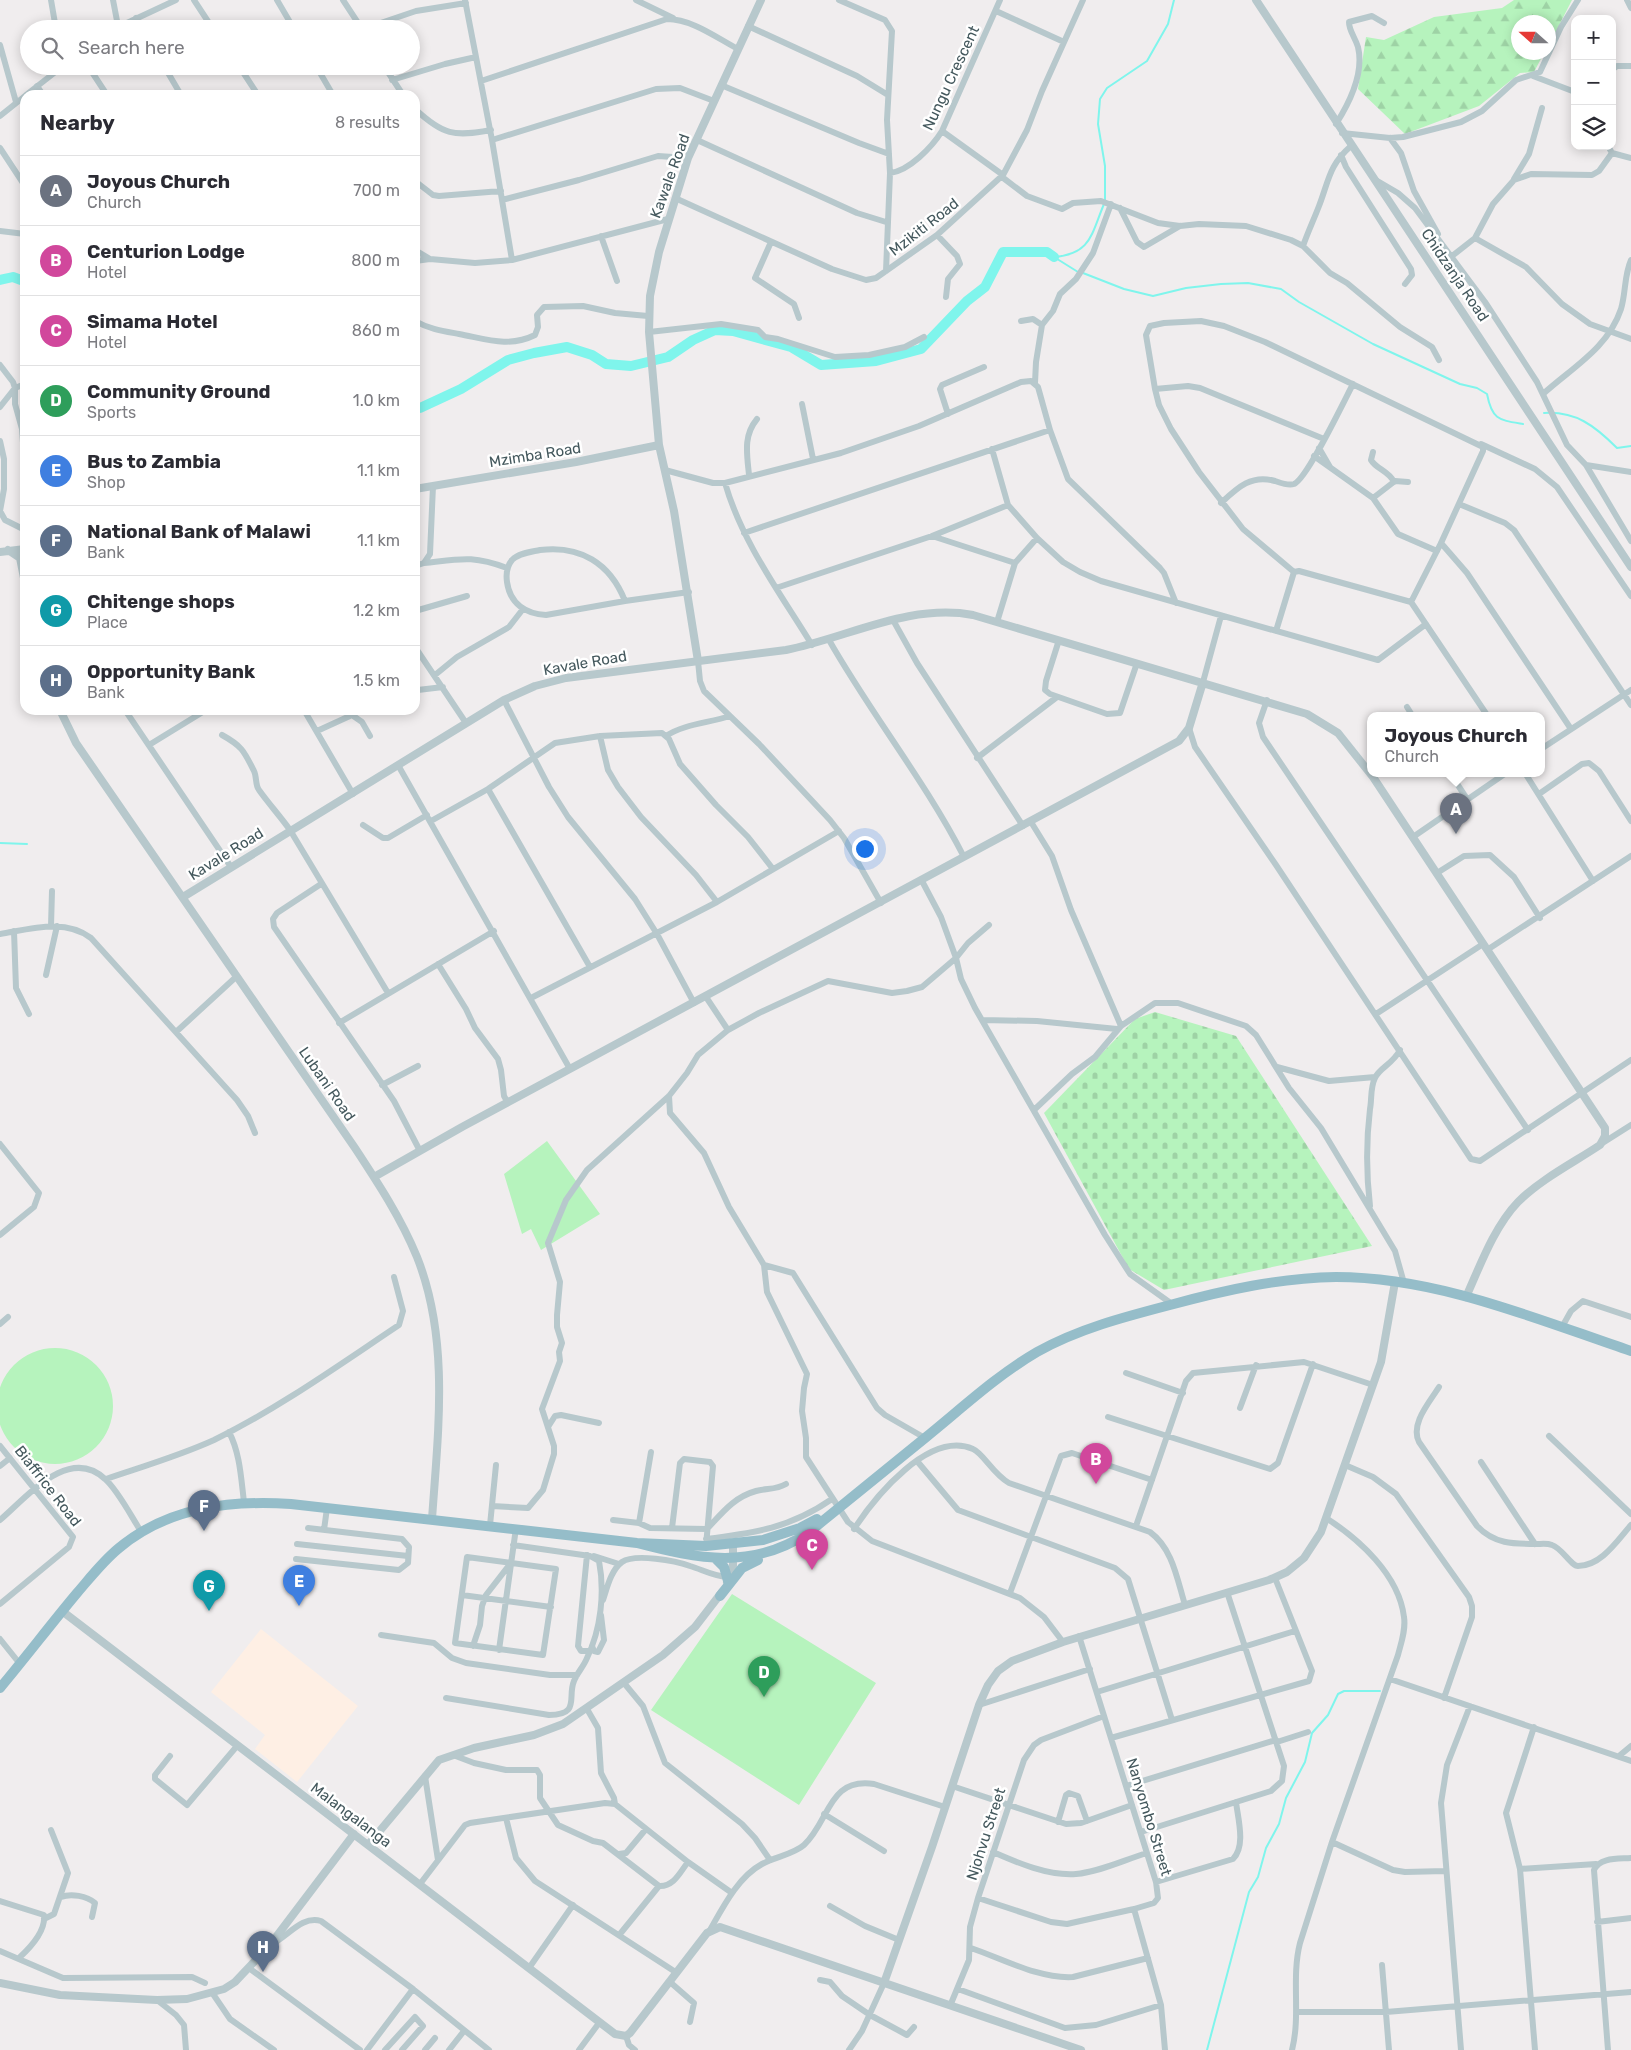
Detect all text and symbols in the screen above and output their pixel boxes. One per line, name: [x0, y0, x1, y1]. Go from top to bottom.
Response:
north arrow: [1511, 15, 1556, 60]
map controls: [1571, 15, 1616, 150]
button: +: [1571, 15, 1616, 60]
search box: [20, 20, 420, 75]
street label: Nungu Crescent: [919, 23, 983, 133]
icon: search: [38, 34, 66, 62]
text: Search here: [78, 36, 185, 59]
button: −: [1571, 60, 1616, 105]
button: layers: [1571, 105, 1616, 150]
text: Nearby: [40, 110, 115, 135]
text: 8 results: [335, 113, 400, 132]
street label: Kawale Road: [646, 131, 694, 221]
text: Joyous Church: [87, 170, 230, 193]
text: A: [50, 181, 62, 200]
text: 700 m: [353, 181, 400, 200]
text: Church: [87, 193, 142, 212]
street label: Mzikiti Road: [886, 194, 962, 260]
street label: Chidzanja Road: [1417, 225, 1493, 325]
text: Centurion Lodge: [87, 240, 245, 263]
text: B: [50, 251, 62, 270]
text: 800 m: [351, 251, 400, 270]
text: Hotel: [87, 263, 127, 282]
text: Simama Hotel: [87, 310, 218, 333]
text: C: [50, 321, 62, 340]
text: 860 m: [352, 321, 400, 340]
text: Hotel: [87, 333, 127, 352]
text: Community Ground: [87, 380, 271, 403]
text: D: [50, 391, 62, 410]
text: 1.0 km: [353, 391, 400, 410]
text: Sports: [87, 403, 136, 422]
street label: Mzimba Road: [488, 439, 582, 471]
text: Bus to Zambia: [87, 450, 221, 473]
text: E: [51, 461, 61, 480]
text: 1.1 km: [357, 461, 400, 480]
text: Shop: [87, 473, 125, 492]
text: National Bank of Malawi: [87, 520, 311, 543]
text: F: [51, 531, 61, 550]
text: 1.1 km: [357, 531, 400, 550]
text: Bank: [87, 543, 124, 562]
text: Chitenge shops: [87, 590, 235, 613]
text: G: [50, 601, 62, 620]
text: 1.2 km: [353, 601, 400, 620]
text: Place: [87, 613, 128, 632]
street label: Kavale Road: [542, 647, 628, 679]
text: Opportunity Bank: [87, 660, 255, 683]
text: H: [50, 671, 62, 690]
text: 1.5 km: [353, 671, 400, 690]
text: Bank: [87, 683, 124, 702]
popup: [1367, 712, 1545, 777]
text: Joyous Church: [1384, 724, 1528, 747]
text: Church: [1384, 747, 1439, 766]
pin: A: [1440, 793, 1472, 834]
street label: Kavale Road: [185, 824, 267, 884]
your location: [852, 836, 878, 862]
street label: Lubani Road: [295, 1043, 359, 1125]
street label: Biaffrice Road: [11, 1442, 85, 1530]
pin: B: [1080, 1443, 1112, 1484]
pin: F: [188, 1490, 220, 1531]
pin: C: [796, 1529, 828, 1570]
pin: E: [283, 1565, 315, 1606]
pin: G: [193, 1570, 225, 1611]
pin: D: [748, 1656, 780, 1697]
street label: Nanyombo Street: [1123, 1756, 1175, 1878]
street label: Malangalanga: [307, 1779, 395, 1851]
street label: Njohvu Street: [963, 1785, 1009, 1883]
pin: H: [247, 1931, 279, 1972]

